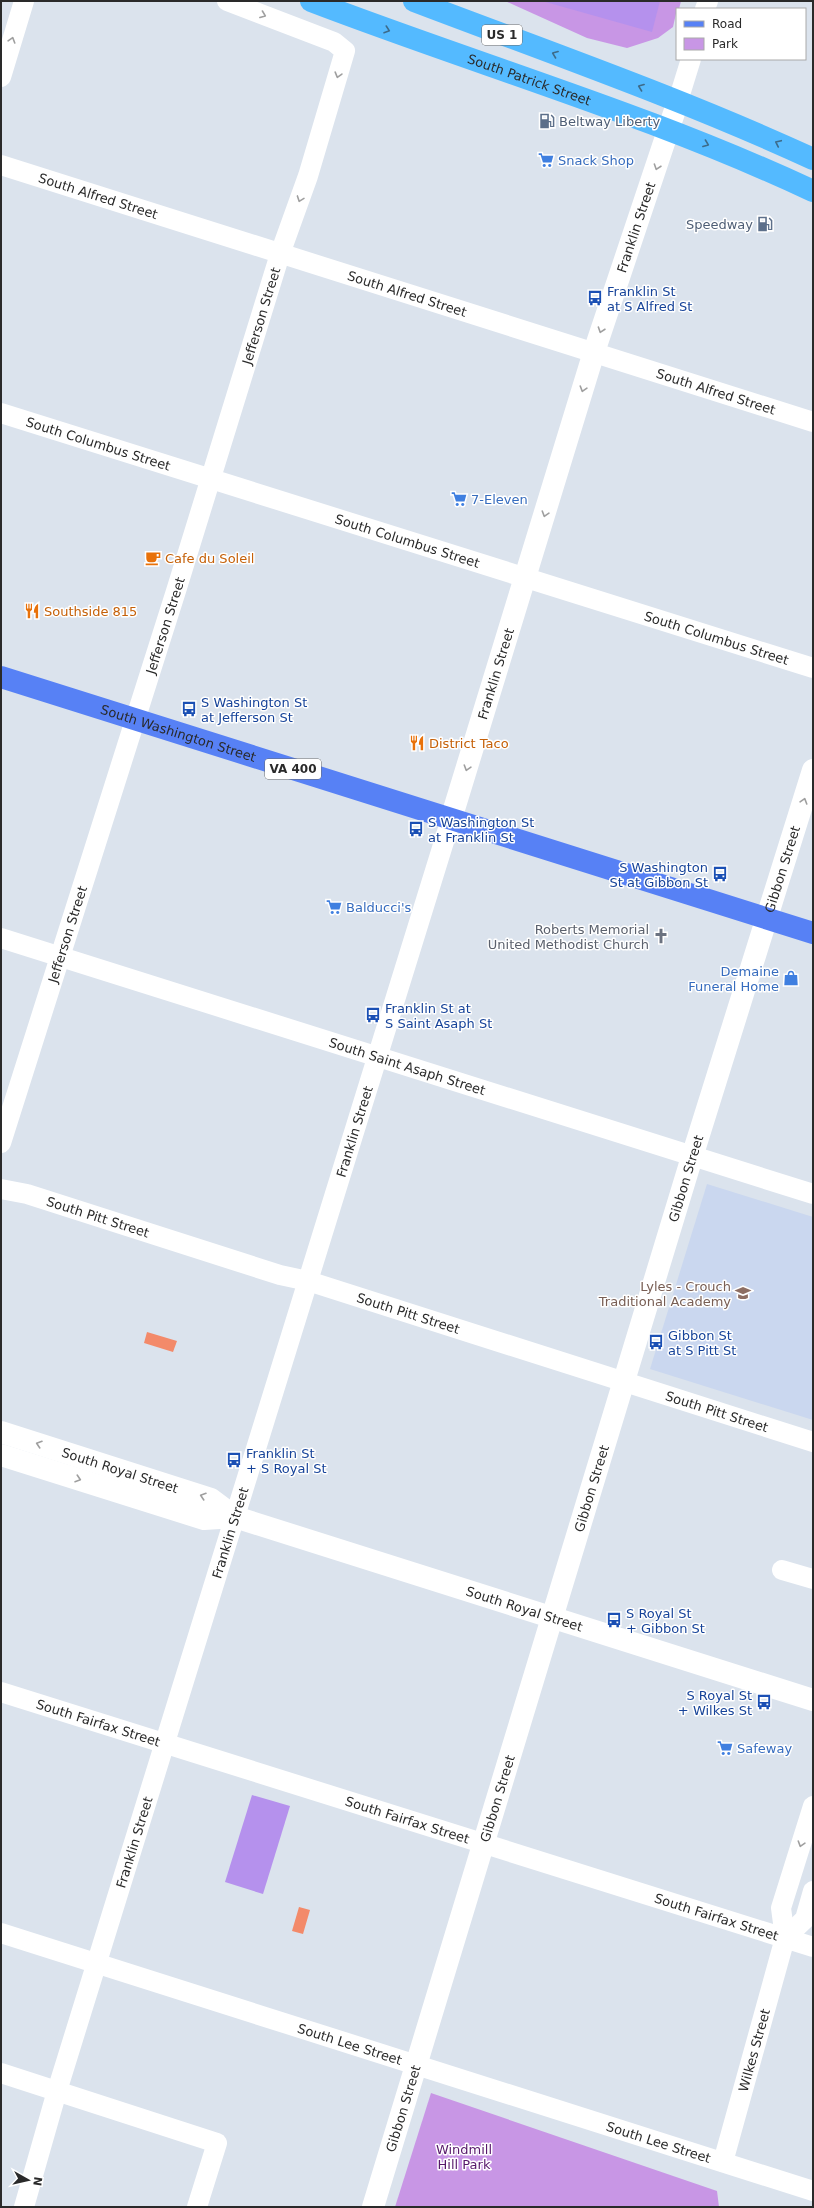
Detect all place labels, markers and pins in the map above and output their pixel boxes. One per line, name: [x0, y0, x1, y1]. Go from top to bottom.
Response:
fuel station icon: Beltway Liberty: [538, 112, 556, 130]
place label: Beltway Liberty: [559, 114, 661, 129]
supermarket icon: Snack Shop: [537, 151, 555, 169]
place label: Snack Shop: [558, 153, 634, 168]
fuel station icon: Speedway: [756, 215, 774, 233]
place label: Speedway: [686, 217, 753, 232]
place label: Franklin St at S Alfred St: [607, 284, 692, 314]
bus stop icon: Franklin St at S Alfred St: [586, 289, 604, 307]
supermarket icon: 7-Eleven: [450, 490, 468, 508]
place label: 7-Eleven: [471, 492, 528, 507]
cafe icon: Cafe du Soleil: [144, 549, 162, 567]
place label: Cafe du Soleil: [165, 551, 254, 566]
restaurant icon: Southside 815: [23, 602, 41, 620]
place label: Southside 815: [44, 604, 137, 619]
place label: S Washington St at Jefferson St: [201, 695, 307, 725]
bus stop icon: S Washington St at Jefferson St: [180, 700, 198, 718]
restaurant icon: District Taco: [408, 734, 426, 752]
place label: District Taco: [429, 736, 509, 751]
place label: S Washington St at Franklin St: [428, 815, 534, 845]
bus stop icon: S Washington St at Franklin St: [407, 820, 425, 838]
place label: S Washington St at Gibbon St: [609, 860, 708, 890]
bus stop icon: S Washington St at Gibbon St: [711, 865, 729, 883]
supermarket icon: Balducci's: [325, 898, 343, 916]
place label: Balducci's: [346, 900, 411, 915]
place label: Roberts Memorial United Methodist Church: [488, 922, 649, 952]
church icon: Roberts Memorial United Methodist Church: [652, 927, 670, 945]
place label: Demaine Funeral Home: [688, 964, 779, 994]
shop icon: Demaine Funeral Home: [782, 969, 800, 987]
place label: Franklin St at S Saint Asaph St: [385, 1001, 492, 1031]
bus stop icon: Franklin St at S Saint Asaph St: [364, 1006, 382, 1024]
place label: Lyles - Crouch Traditional Academy: [598, 1279, 731, 1309]
school or university icon: Lyles - Crouch Traditional Academy: [734, 1284, 752, 1302]
place label: Gibbon St at S Pitt St: [668, 1328, 736, 1358]
bus stop icon: Gibbon St at S Pitt St: [647, 1333, 665, 1351]
place label: Franklin St + S Royal St: [246, 1446, 327, 1476]
bus stop icon: Franklin St + S Royal St: [225, 1451, 243, 1469]
place label: S Royal St + Gibbon St: [626, 1606, 705, 1636]
bus stop icon: S Royal St + Gibbon St: [605, 1611, 623, 1629]
place label: S Royal St + Wilkes St: [678, 1688, 752, 1718]
bus stop icon: S Royal St + Wilkes St: [755, 1693, 773, 1711]
supermarket icon: Safeway: [716, 1739, 734, 1757]
place label: Safeway: [737, 1741, 792, 1756]

